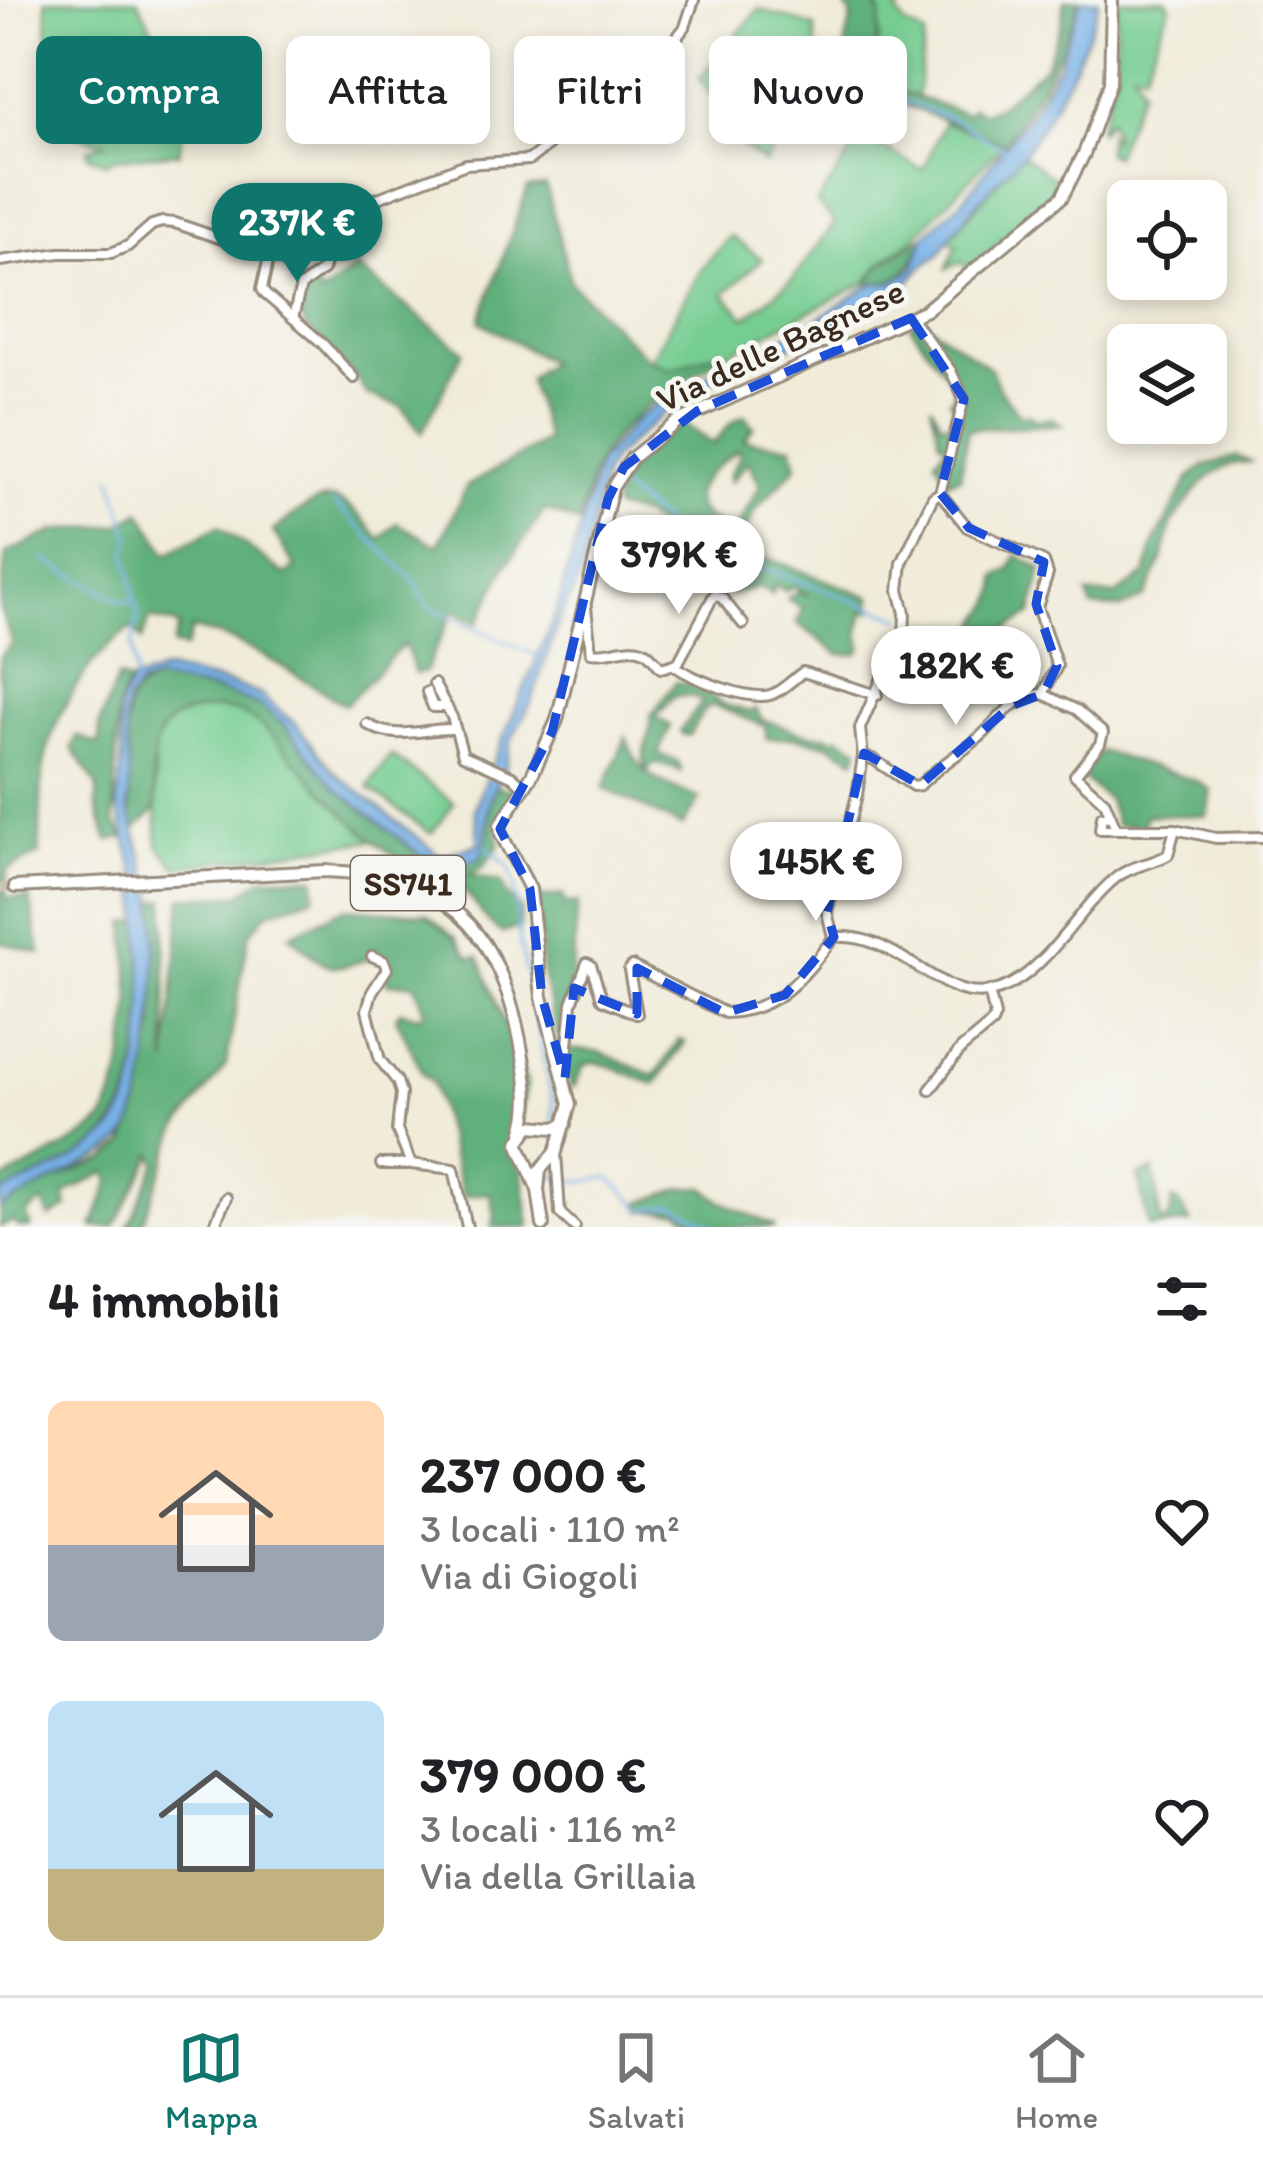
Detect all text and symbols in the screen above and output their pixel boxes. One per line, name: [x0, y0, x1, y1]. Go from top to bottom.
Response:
chip: Compra: [36, 36, 262, 144]
chip: Affitta: [286, 36, 490, 144]
chip: Filtri: [514, 36, 685, 144]
chip: Nuovo: [709, 36, 907, 144]
map controls: [1107, 180, 1227, 444]
button: locate: [1107, 180, 1227, 300]
pin: 237K €: [199, 183, 395, 285]
text: 237K €: [238, 198, 356, 245]
street label: Via delle Bagnese: [649, 269, 911, 421]
button: layers: [1107, 324, 1227, 444]
pin: 379K €: [581, 515, 777, 617]
text: 379K €: [621, 530, 737, 577]
pin: 182K €: [858, 626, 1054, 728]
text: 182K €: [898, 641, 1014, 688]
pin: 145K €: [718, 822, 914, 924]
text: 145K €: [757, 837, 875, 884]
road number: SS741: [351, 856, 465, 910]
icon: filters: [1149, 1266, 1215, 1332]
text: 4 immobili: [48, 1269, 280, 1330]
text: 237 000 €: [420, 1444, 646, 1505]
icon: home: [144, 1449, 288, 1593]
icon: heart: [1149, 1488, 1215, 1554]
text: 3 locali · 110 m²: [420, 1505, 680, 1552]
text: Via di Giogoli: [420, 1552, 638, 1599]
text: 379 000 €: [420, 1744, 646, 1805]
icon: home: [144, 1749, 288, 1893]
icon: heart: [1149, 1788, 1215, 1854]
text: 3 locali · 116 m²: [420, 1805, 676, 1852]
text: Via della Grillaia: [420, 1852, 696, 1899]
tab: Mappa: [165, 2025, 258, 2136]
tab: Salvati: [588, 2025, 685, 2136]
tab: Home: [1015, 2025, 1098, 2136]

